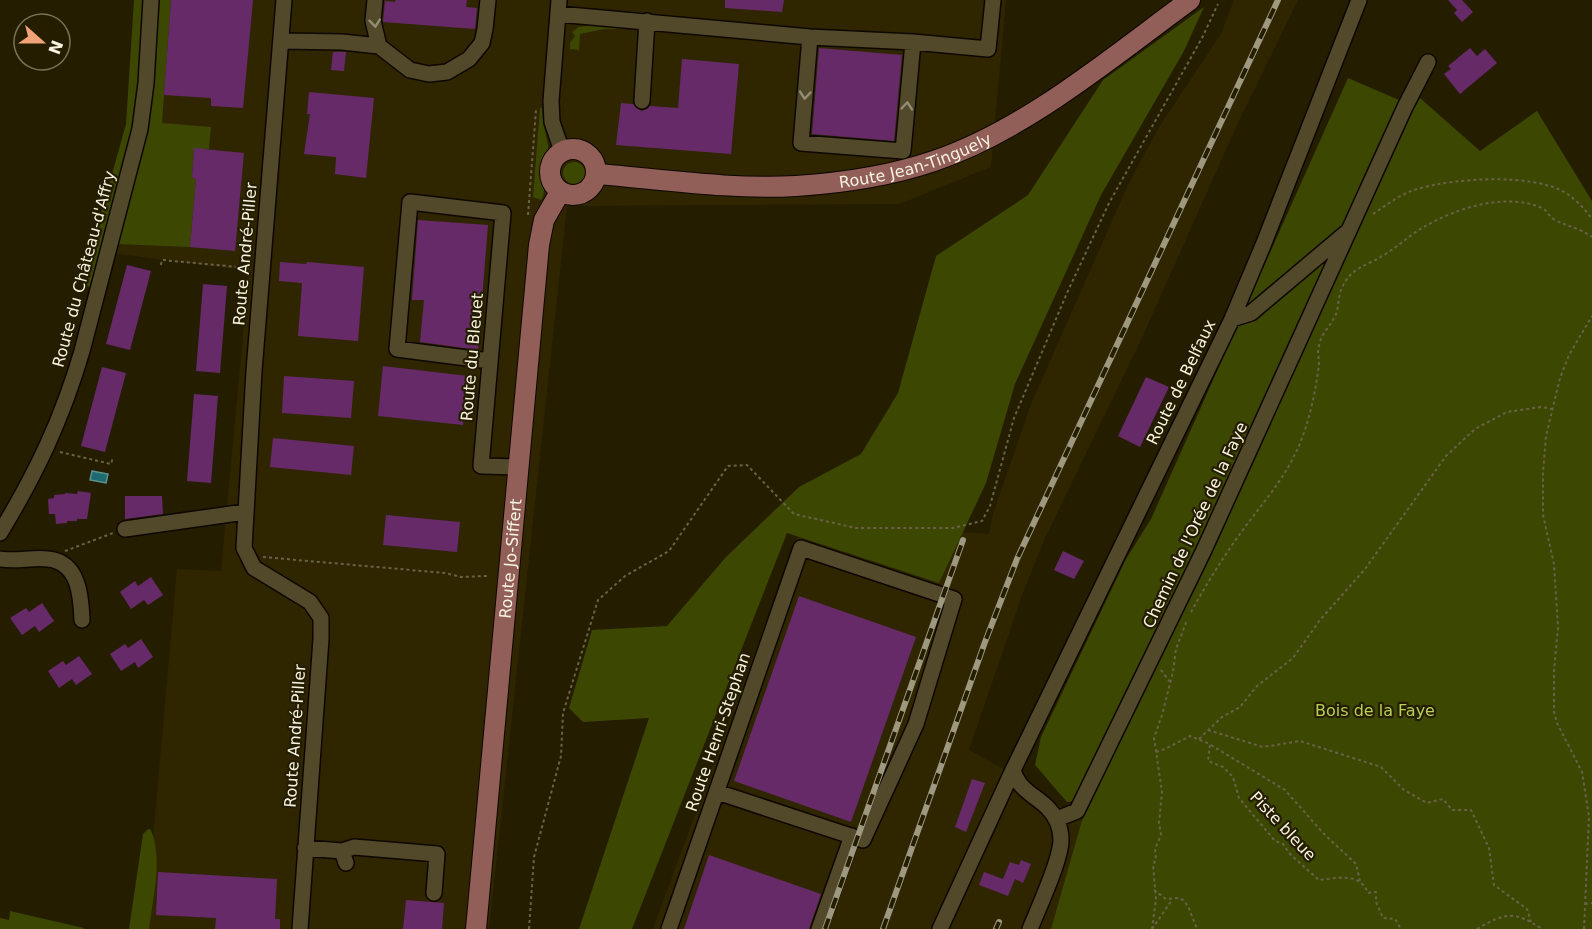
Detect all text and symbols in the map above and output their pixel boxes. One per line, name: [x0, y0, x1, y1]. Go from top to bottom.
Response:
north arrow: [12, 12, 72, 72]
one-way arrow: [368, 18, 381, 28]
text: N: [44, 38, 67, 57]
one-way arrow: [799, 91, 812, 100]
one-way arrow: [900, 101, 913, 111]
street label: Route Jean-Tinguely: [838, 129, 994, 191]
street label: Route du Château-d'Affry: [49, 169, 119, 369]
street label: Route André-Piller: [229, 181, 261, 326]
street label: Route du Bleuet: [457, 292, 487, 422]
street label: Route de Belfaux: [1142, 316, 1220, 448]
street label: Chemin de l'Orée de la Faye: [1139, 419, 1251, 631]
street label: Route Jo-Siffert: [495, 498, 525, 619]
street label: Route Henri-Stephan: [682, 650, 754, 814]
street label: Route André-Piller: [281, 663, 310, 808]
park label: Bois de la Faye: [1315, 701, 1435, 720]
street label: Piste bleue: [1246, 787, 1320, 865]

